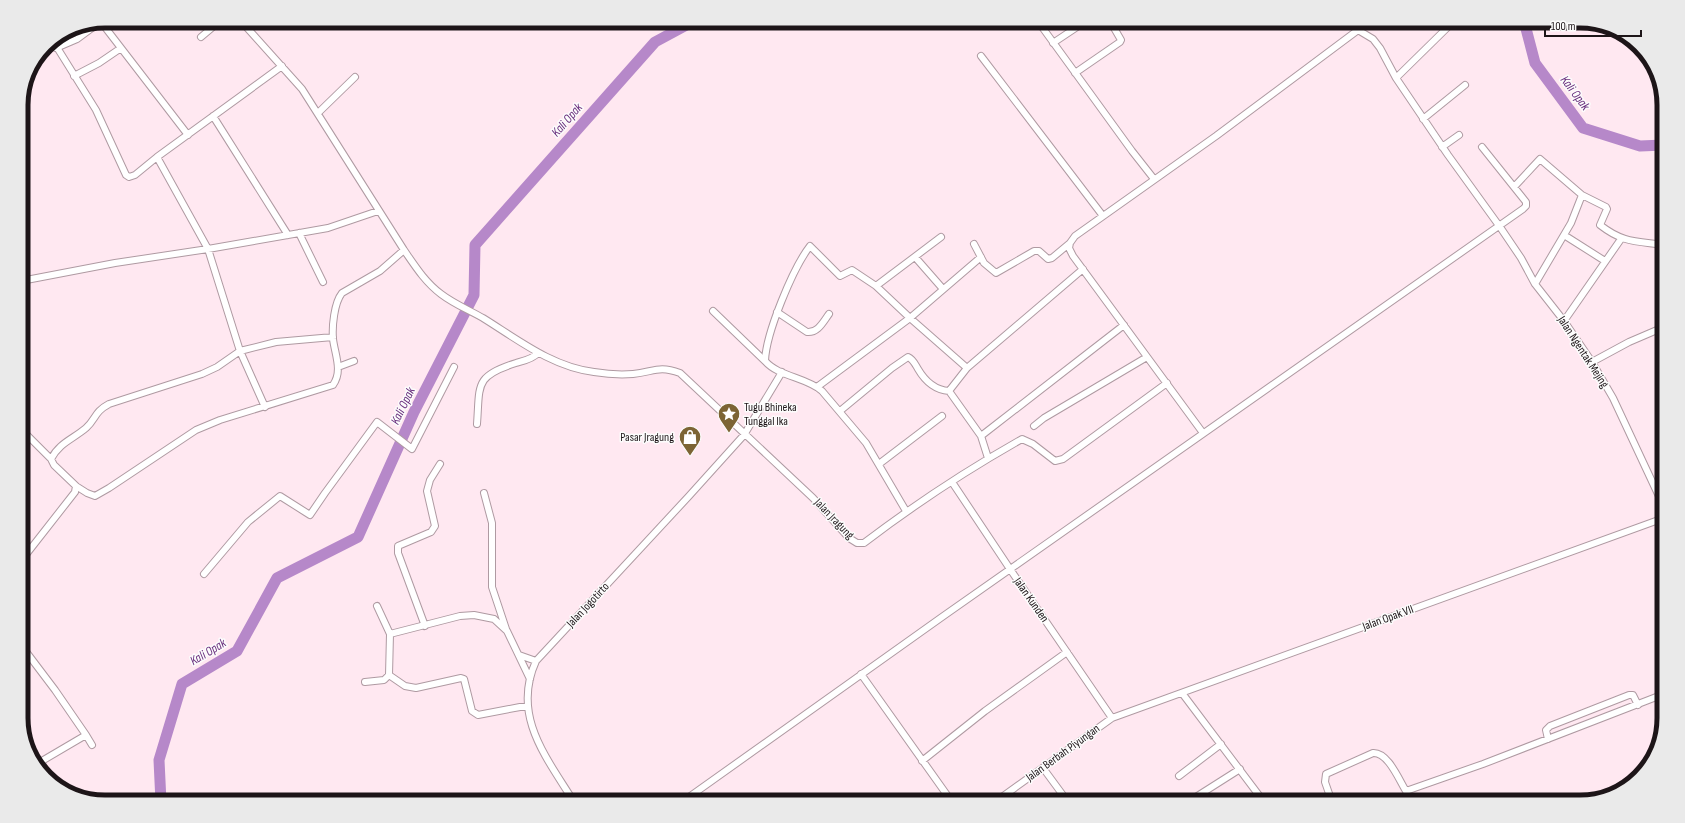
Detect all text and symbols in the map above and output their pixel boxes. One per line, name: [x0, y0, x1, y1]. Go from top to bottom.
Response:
scale bar: [1545, 12, 1641, 38]
text: 100 m: [1551, 19, 1576, 34]
water label: Kali Opak: [1557, 72, 1594, 115]
water label: Kali Opak: [548, 99, 587, 140]
street label: Jalan Ngentak Mejing: [1554, 312, 1612, 391]
water label: Kali Opak: [387, 384, 419, 427]
place label: Tugu Bhineka Tunggal Ika: [744, 400, 797, 429]
place icon: Tugu Bhineka Tunggal Ika: [716, 401, 742, 434]
shop icon: Pasar Jragung: [677, 424, 703, 457]
place label: Pasar Jragung: [620, 430, 674, 445]
street label: Jalan Jragung: [810, 495, 857, 543]
street label: Jalan Kunden: [1010, 574, 1052, 625]
street label: Jalan Jogotirto: [563, 579, 613, 631]
street label: Jalan Opak VII: [1359, 602, 1416, 634]
water label: Kali Opak: [187, 634, 230, 669]
street label: Jalan Berbah Piyungan: [1022, 721, 1103, 785]

